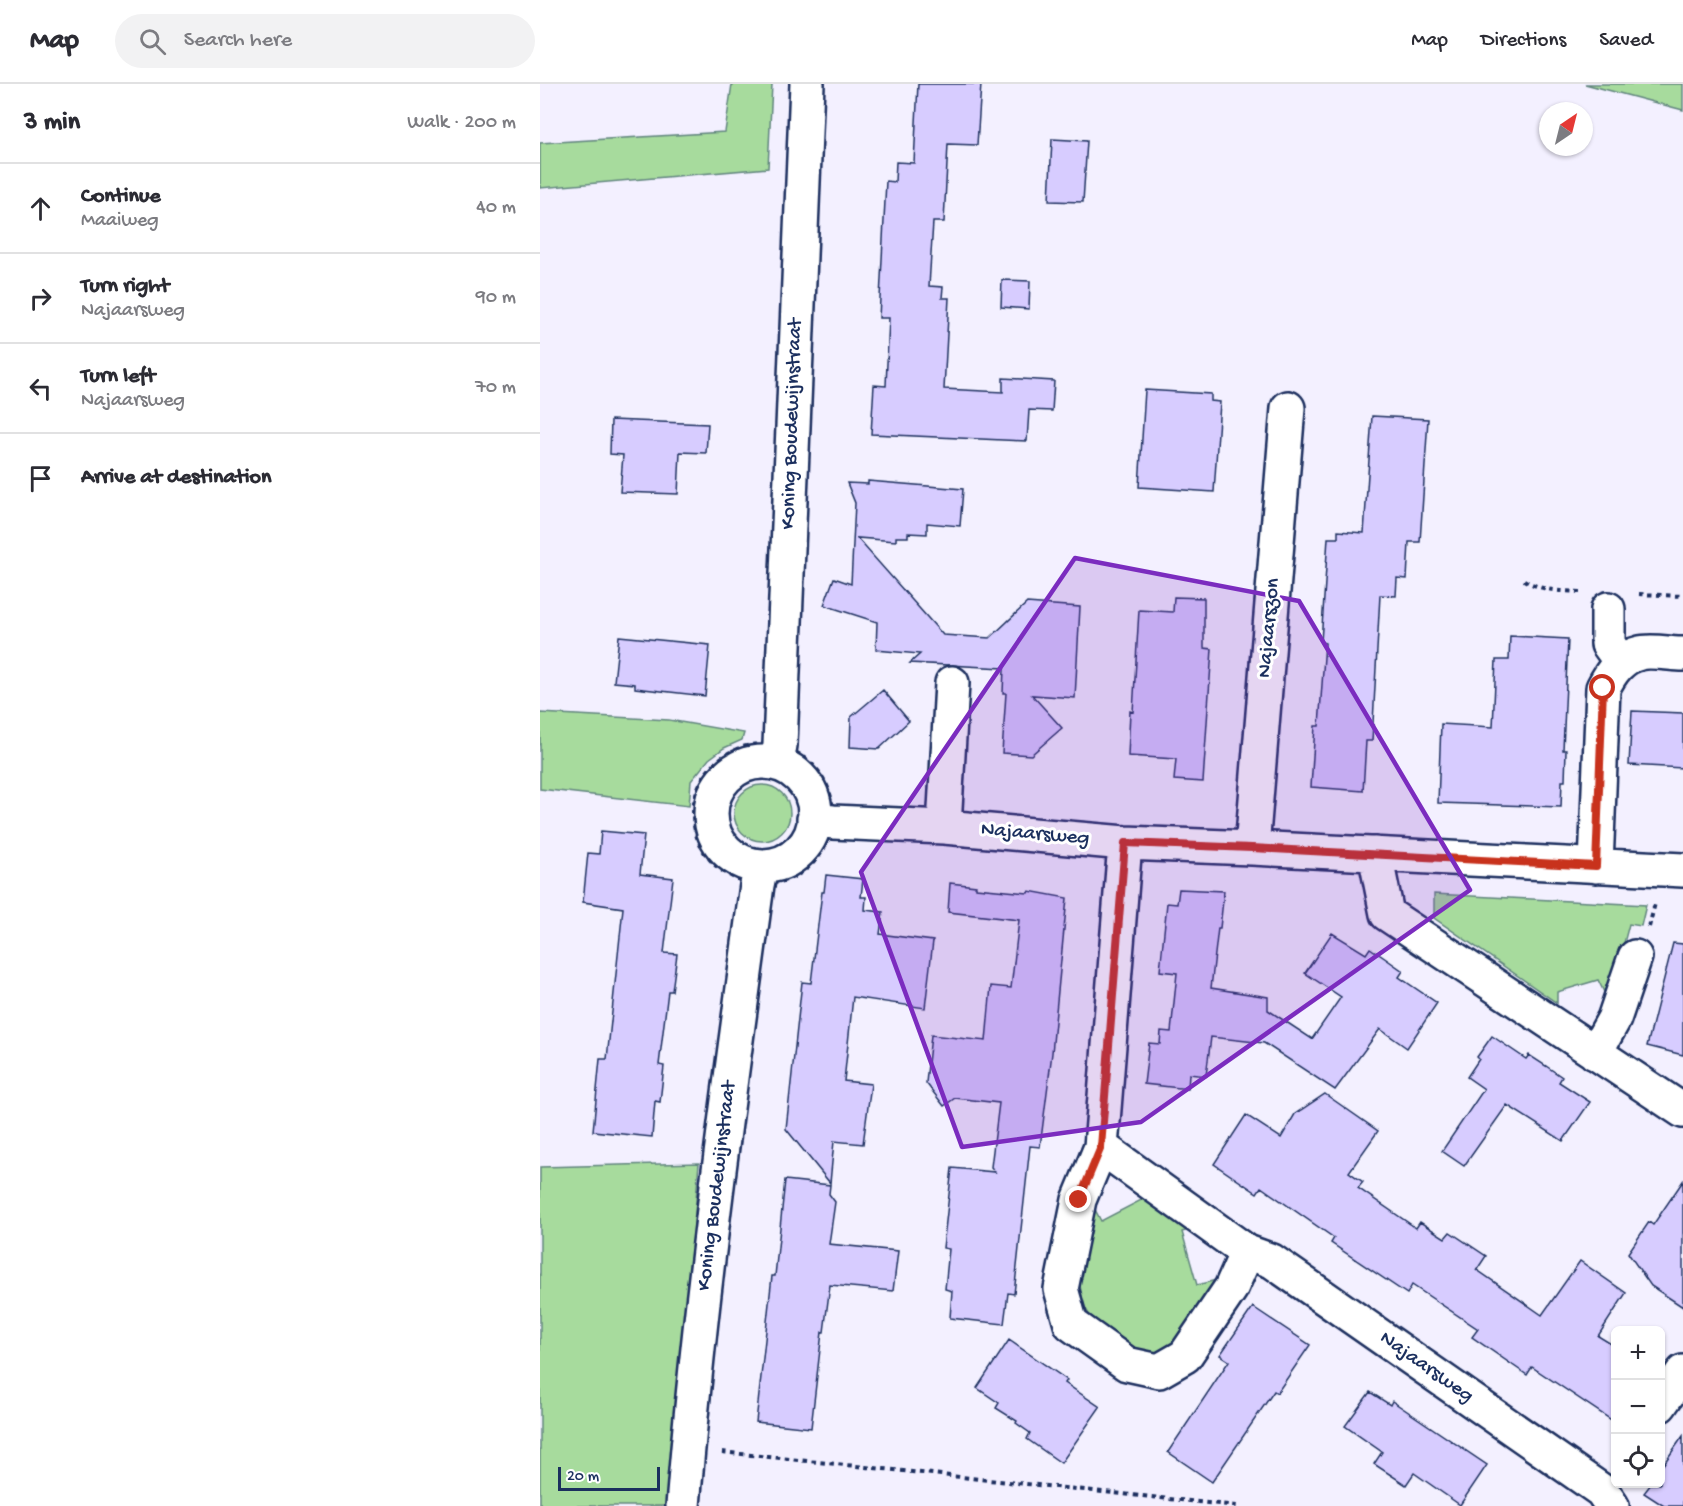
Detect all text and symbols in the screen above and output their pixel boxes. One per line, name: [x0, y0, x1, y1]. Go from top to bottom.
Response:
search box: [115, 14, 535, 68]
text: Map: [30, 25, 79, 58]
icon: search: [136, 25, 169, 58]
text: Search here: [184, 28, 292, 54]
text: Map: [1411, 29, 1448, 54]
text: Directions: [1481, 29, 1566, 54]
text: Saved: [1599, 29, 1653, 54]
north arrow: [1539, 102, 1593, 156]
text: 3 min: [24, 108, 80, 139]
text: Walk · 200 m: [407, 112, 516, 135]
text: Continue: [81, 184, 161, 210]
icon: ahead: [24, 192, 57, 225]
text: 40 m: [476, 197, 516, 220]
text: Maaiweg: [81, 210, 159, 233]
text: Turn right: [81, 274, 169, 300]
icon: right: [24, 282, 57, 315]
text: 90 m: [476, 287, 516, 310]
text: Najaarsweg: [81, 300, 185, 323]
street label: Koning Boudewijnstraat: [777, 316, 809, 530]
text: Turn left: [81, 364, 155, 390]
icon: left: [24, 372, 57, 405]
text: 70 m: [475, 377, 516, 400]
text: Najaarsweg: [81, 390, 185, 413]
icon: arrive: [24, 462, 57, 495]
text: Arrive at destination: [81, 465, 271, 491]
street label: Najaarszon: [1253, 577, 1287, 679]
route start: [1589, 674, 1615, 700]
street label: Najaarsweg: [980, 818, 1090, 852]
street label: Koning Boudewijnstraat: [693, 1077, 744, 1292]
route end: [1065, 1186, 1091, 1212]
street label: Najaarsweg: [1374, 1326, 1478, 1410]
map controls: [1611, 1326, 1665, 1488]
button: +: [1611, 1326, 1665, 1380]
button: −: [1611, 1380, 1665, 1434]
button: locate: [1611, 1434, 1665, 1488]
scale bar: [558, 1464, 660, 1492]
text: 20 m: [567, 1468, 599, 1487]

